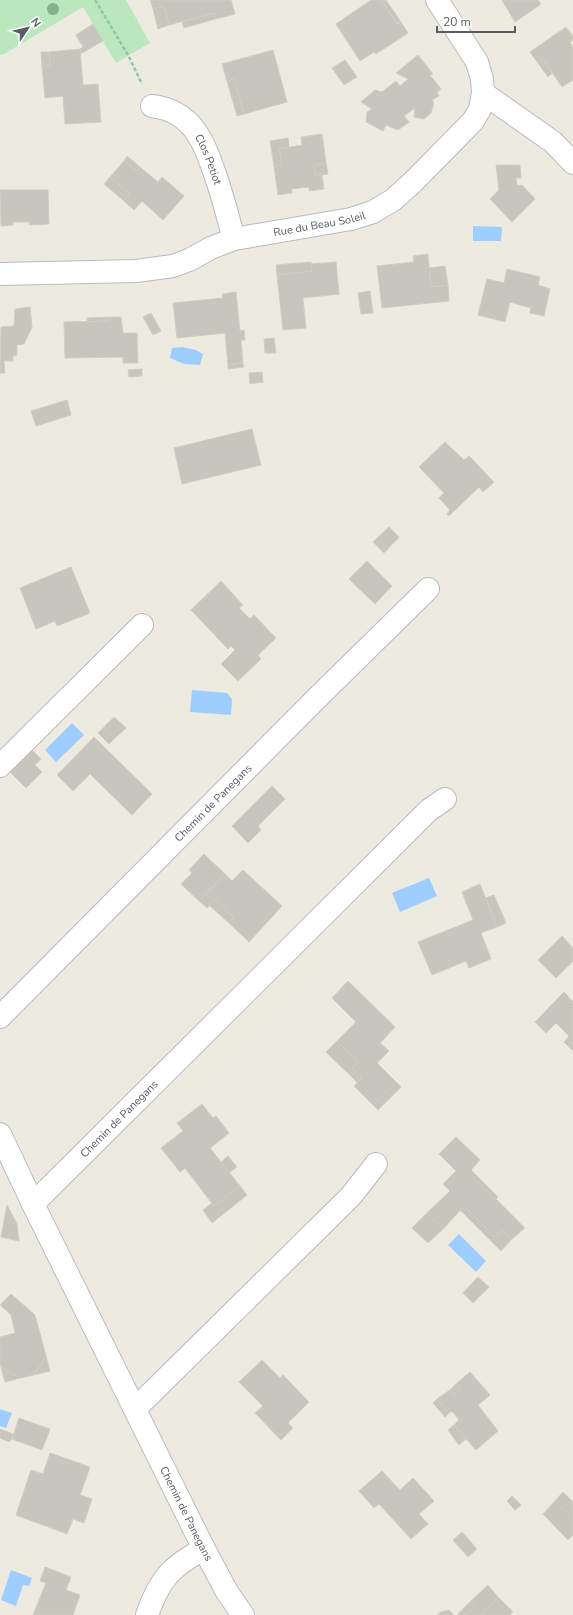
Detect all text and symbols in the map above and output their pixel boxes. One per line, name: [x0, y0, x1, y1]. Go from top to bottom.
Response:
north arrow: [8, 8, 48, 48]
scale bar: [437, 8, 515, 34]
text: 20 m: [443, 14, 471, 30]
text: N: [27, 15, 44, 30]
street label: Clos Petiot: [191, 131, 225, 187]
street label: Rue du Beau Soleil: [272, 208, 368, 240]
street label: Chemin de Panegans: [171, 761, 255, 845]
street label: Chemin de Panegans: [77, 1077, 161, 1161]
street label: Chemin de Panegans: [156, 1464, 216, 1564]

